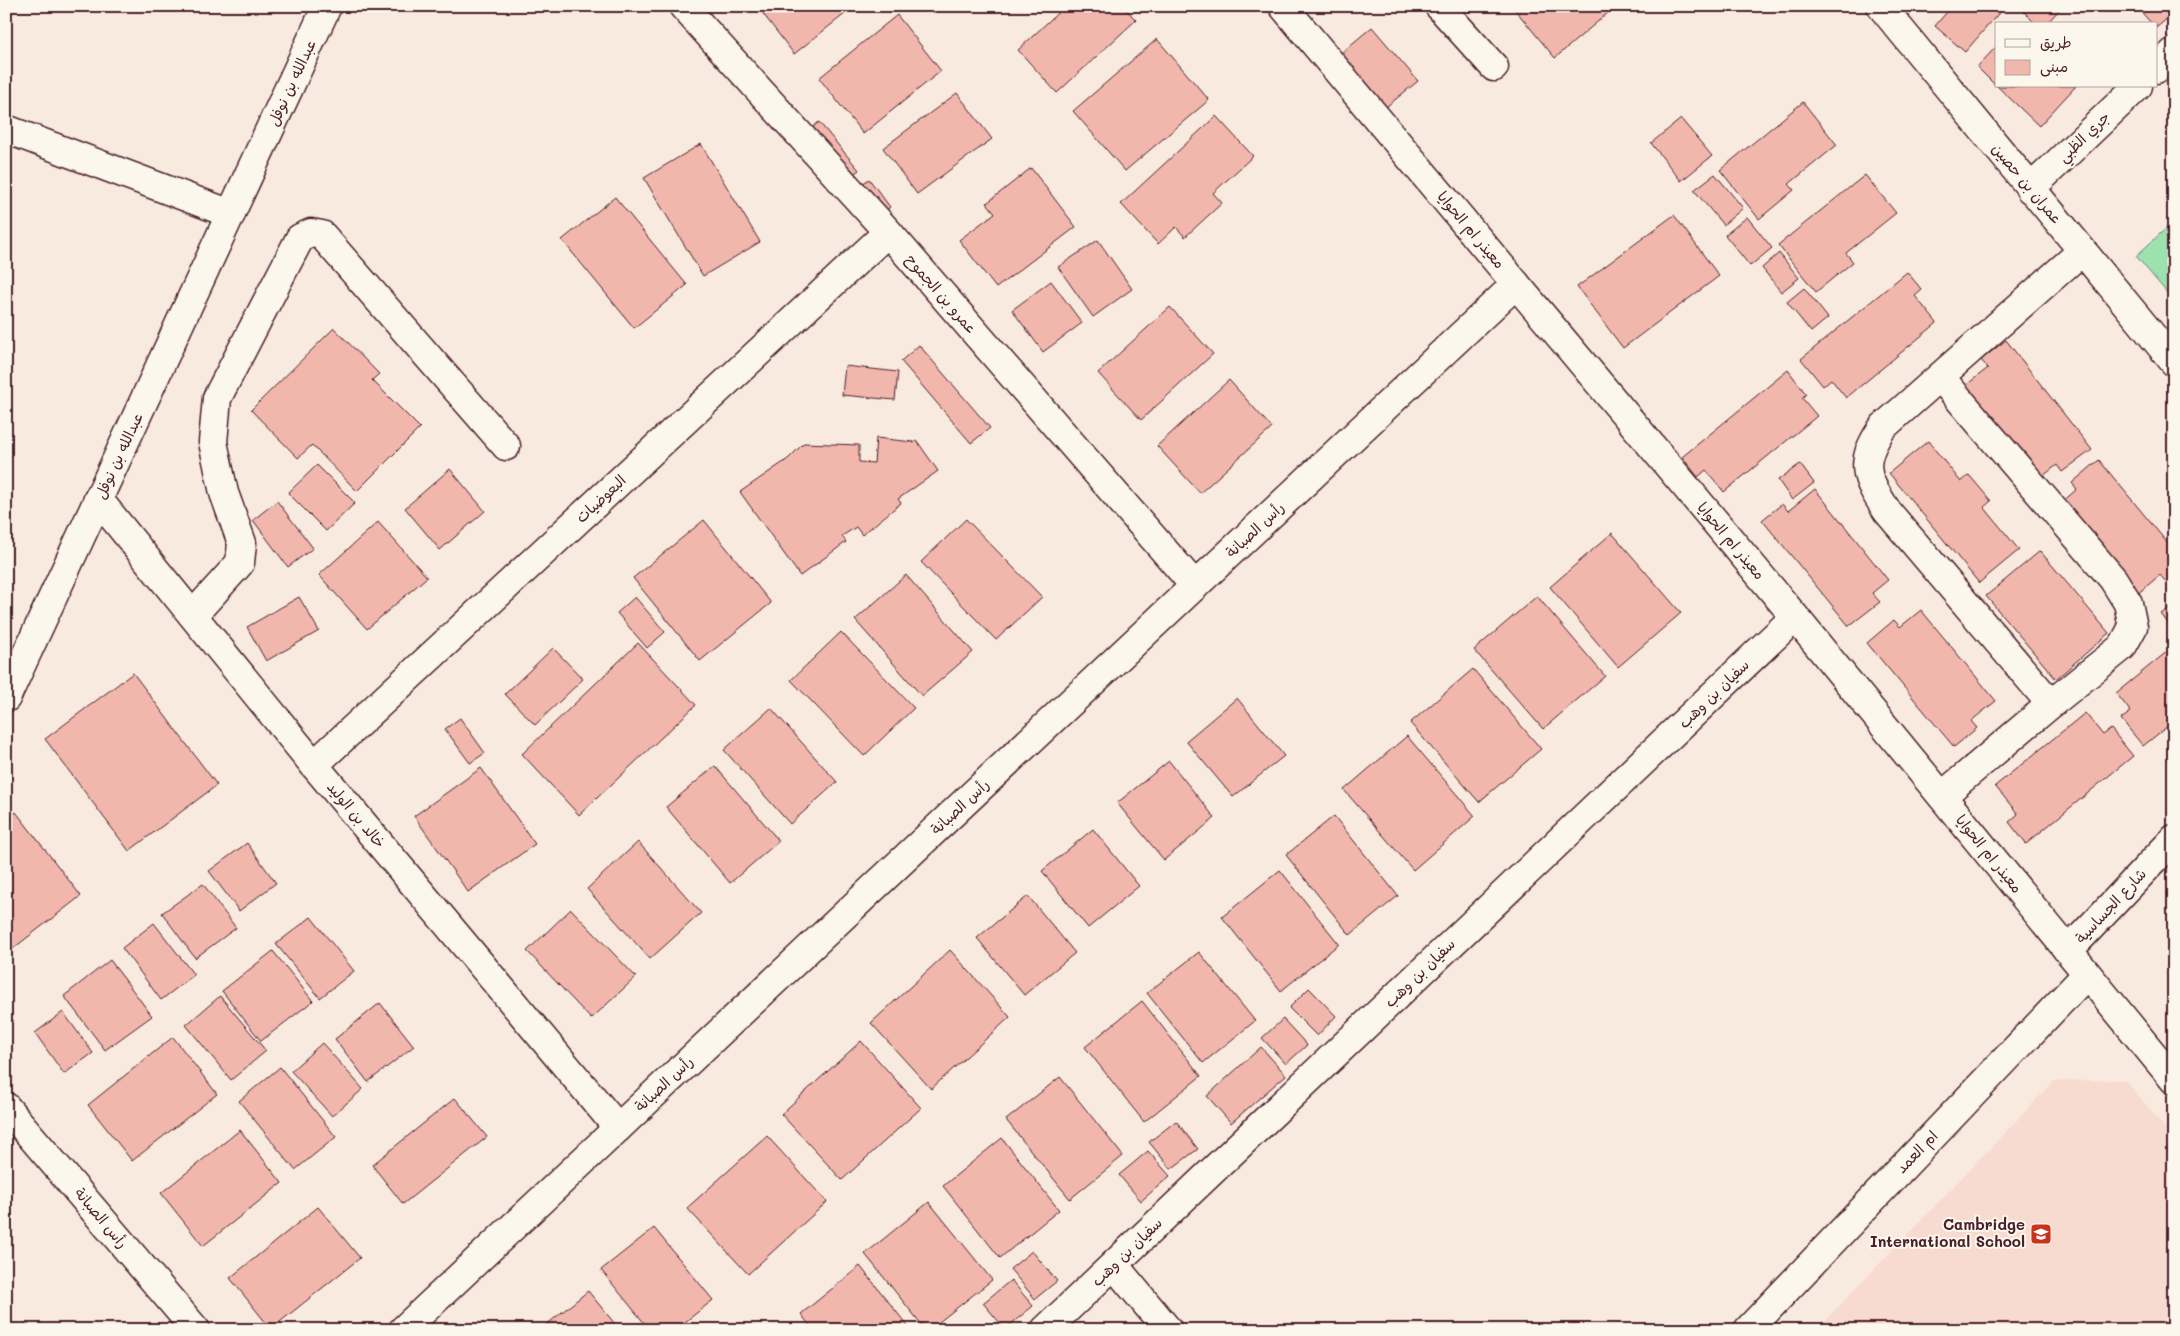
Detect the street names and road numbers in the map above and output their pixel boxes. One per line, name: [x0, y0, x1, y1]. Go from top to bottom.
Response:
street label: عبدالله بن نوفل: [262, 36, 320, 129]
street label: جري الظبي: [2053, 106, 2116, 169]
street label: عمران بن حصين: [1988, 139, 2067, 228]
street label: معيذر ام الحوايا: [1432, 186, 1510, 274]
street label: عمرو بن الجموح: [901, 249, 982, 338]
street label: عبدالله بن نوفل: [89, 409, 147, 502]
street label: البعوضيات: [571, 470, 630, 527]
street label: رأس الصبانة: [1221, 497, 1288, 562]
street label: معيذر ام الحوايا: [1692, 497, 1770, 585]
street label: سفيان بن وهب: [1674, 654, 1753, 732]
street label: رأس الصبانة: [926, 774, 993, 839]
street label: خالد بن الوليد: [322, 777, 390, 852]
street label: معيذر ام الحوايا: [1950, 810, 2028, 898]
street label: شارع الجساسية: [2070, 864, 2151, 948]
street label: سفيان بن وهب: [1380, 933, 1459, 1011]
street label: رأس الصبانة: [630, 1051, 697, 1116]
street label: ام العمد: [1891, 1126, 1943, 1178]
street label: رأس الصبانة: [71, 1183, 133, 1252]
street label: سفيان بن وهب: [1087, 1212, 1166, 1290]

